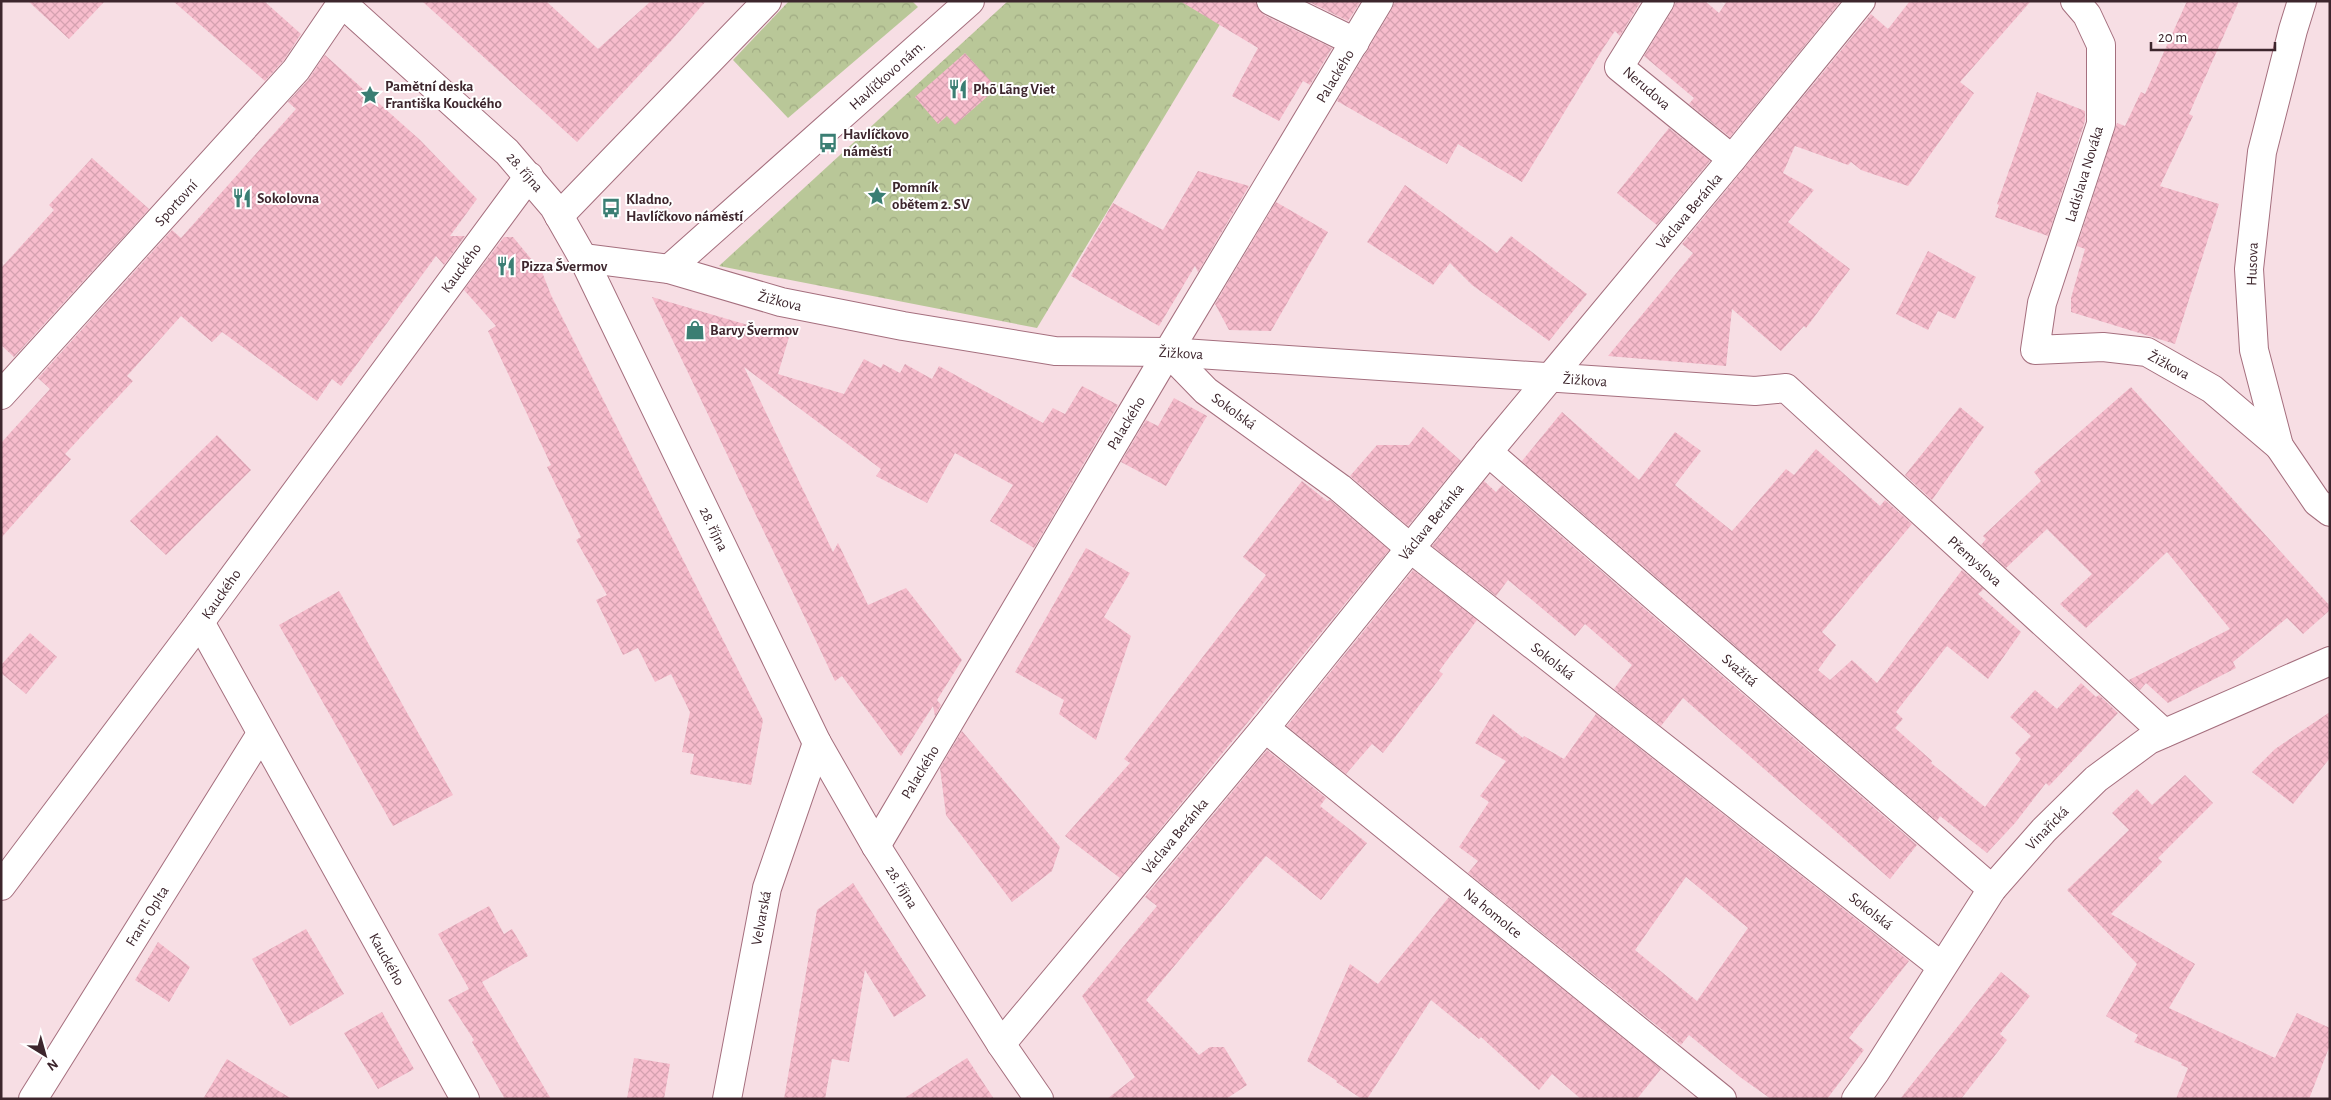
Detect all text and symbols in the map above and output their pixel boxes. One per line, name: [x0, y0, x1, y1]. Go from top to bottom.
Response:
scale bar: [2151, 20, 2275, 52]
text: 20 m: [2158, 30, 2187, 45]
street label: Havlíčkovo nám.: [847, 38, 928, 113]
street label: Palackého: [1314, 47, 1357, 106]
street label: Nerudova: [1620, 64, 1673, 113]
restaurant icon: Phõ Lãng Viet: [947, 78, 969, 100]
place label: Pamětní deska Františka Kouckého: [385, 79, 502, 111]
place label: Phõ Lãng Viet: [973, 82, 1055, 97]
place icon: Pamětní deska Františka Kouckého: [359, 84, 381, 106]
street label: Ladislava Nováka: [2063, 124, 2106, 224]
place label: Havlíčkovo náměstí: [843, 127, 909, 159]
bus stop icon: Havlíčkovo náměstí: [817, 132, 839, 154]
street label: 28. října: [504, 150, 546, 195]
street label: Václava Beránka: [1653, 171, 1725, 252]
street label: Sportovní: [152, 177, 201, 229]
place label: Pomník obětem 2. SV: [892, 180, 970, 212]
place icon: Pomník obětem 2. SV: [866, 185, 888, 207]
restaurant icon: Sokolovna: [231, 187, 253, 209]
place label: Sokolovna: [257, 191, 319, 206]
place label: Kladno, Havlíčkovo náměstí: [626, 192, 744, 224]
bus stop icon: Kladno, Havlíčkovo náměstí: [600, 197, 622, 219]
street label: Kauckého: [439, 241, 484, 296]
street label: Husova: [2244, 242, 2261, 286]
restaurant icon: Pizza Švermov: [495, 255, 517, 277]
place label: Pizza Švermov: [521, 258, 608, 274]
street label: Žižkova: [756, 288, 804, 314]
shop icon: Barvy Švermov: [684, 319, 706, 341]
place label: Barvy Švermov: [710, 322, 799, 338]
street label: Žižkova: [1158, 344, 1204, 362]
street label: Žižkova: [2146, 347, 2192, 383]
street label: Žižkova: [1562, 370, 1608, 390]
street label: Sokolská: [1209, 390, 1259, 432]
street label: Palackého: [1105, 394, 1148, 453]
street label: Václava Beránka: [1396, 481, 1467, 563]
street label: 28. října: [697, 505, 731, 554]
street label: Přemyslova: [1945, 533, 2005, 589]
street label: Kauckého: [199, 567, 244, 622]
street label: Sokolská: [1528, 640, 1577, 683]
street label: Svažitá: [1719, 651, 1760, 690]
street label: Palackého: [899, 743, 942, 802]
street label: Václava Beránka: [1139, 796, 1211, 877]
street label: Vinařická: [2023, 804, 2072, 853]
street label: 28. října: [883, 863, 920, 911]
street label: Frant. Oplta: [123, 883, 172, 949]
street label: Na homolce: [1461, 885, 1525, 941]
street label: Velvarská: [749, 890, 774, 947]
street label: Sokolská: [1846, 890, 1895, 933]
street label: Kauckého: [366, 931, 407, 988]
north arrow: [20, 1030, 70, 1080]
text: N: [44, 1056, 60, 1073]

